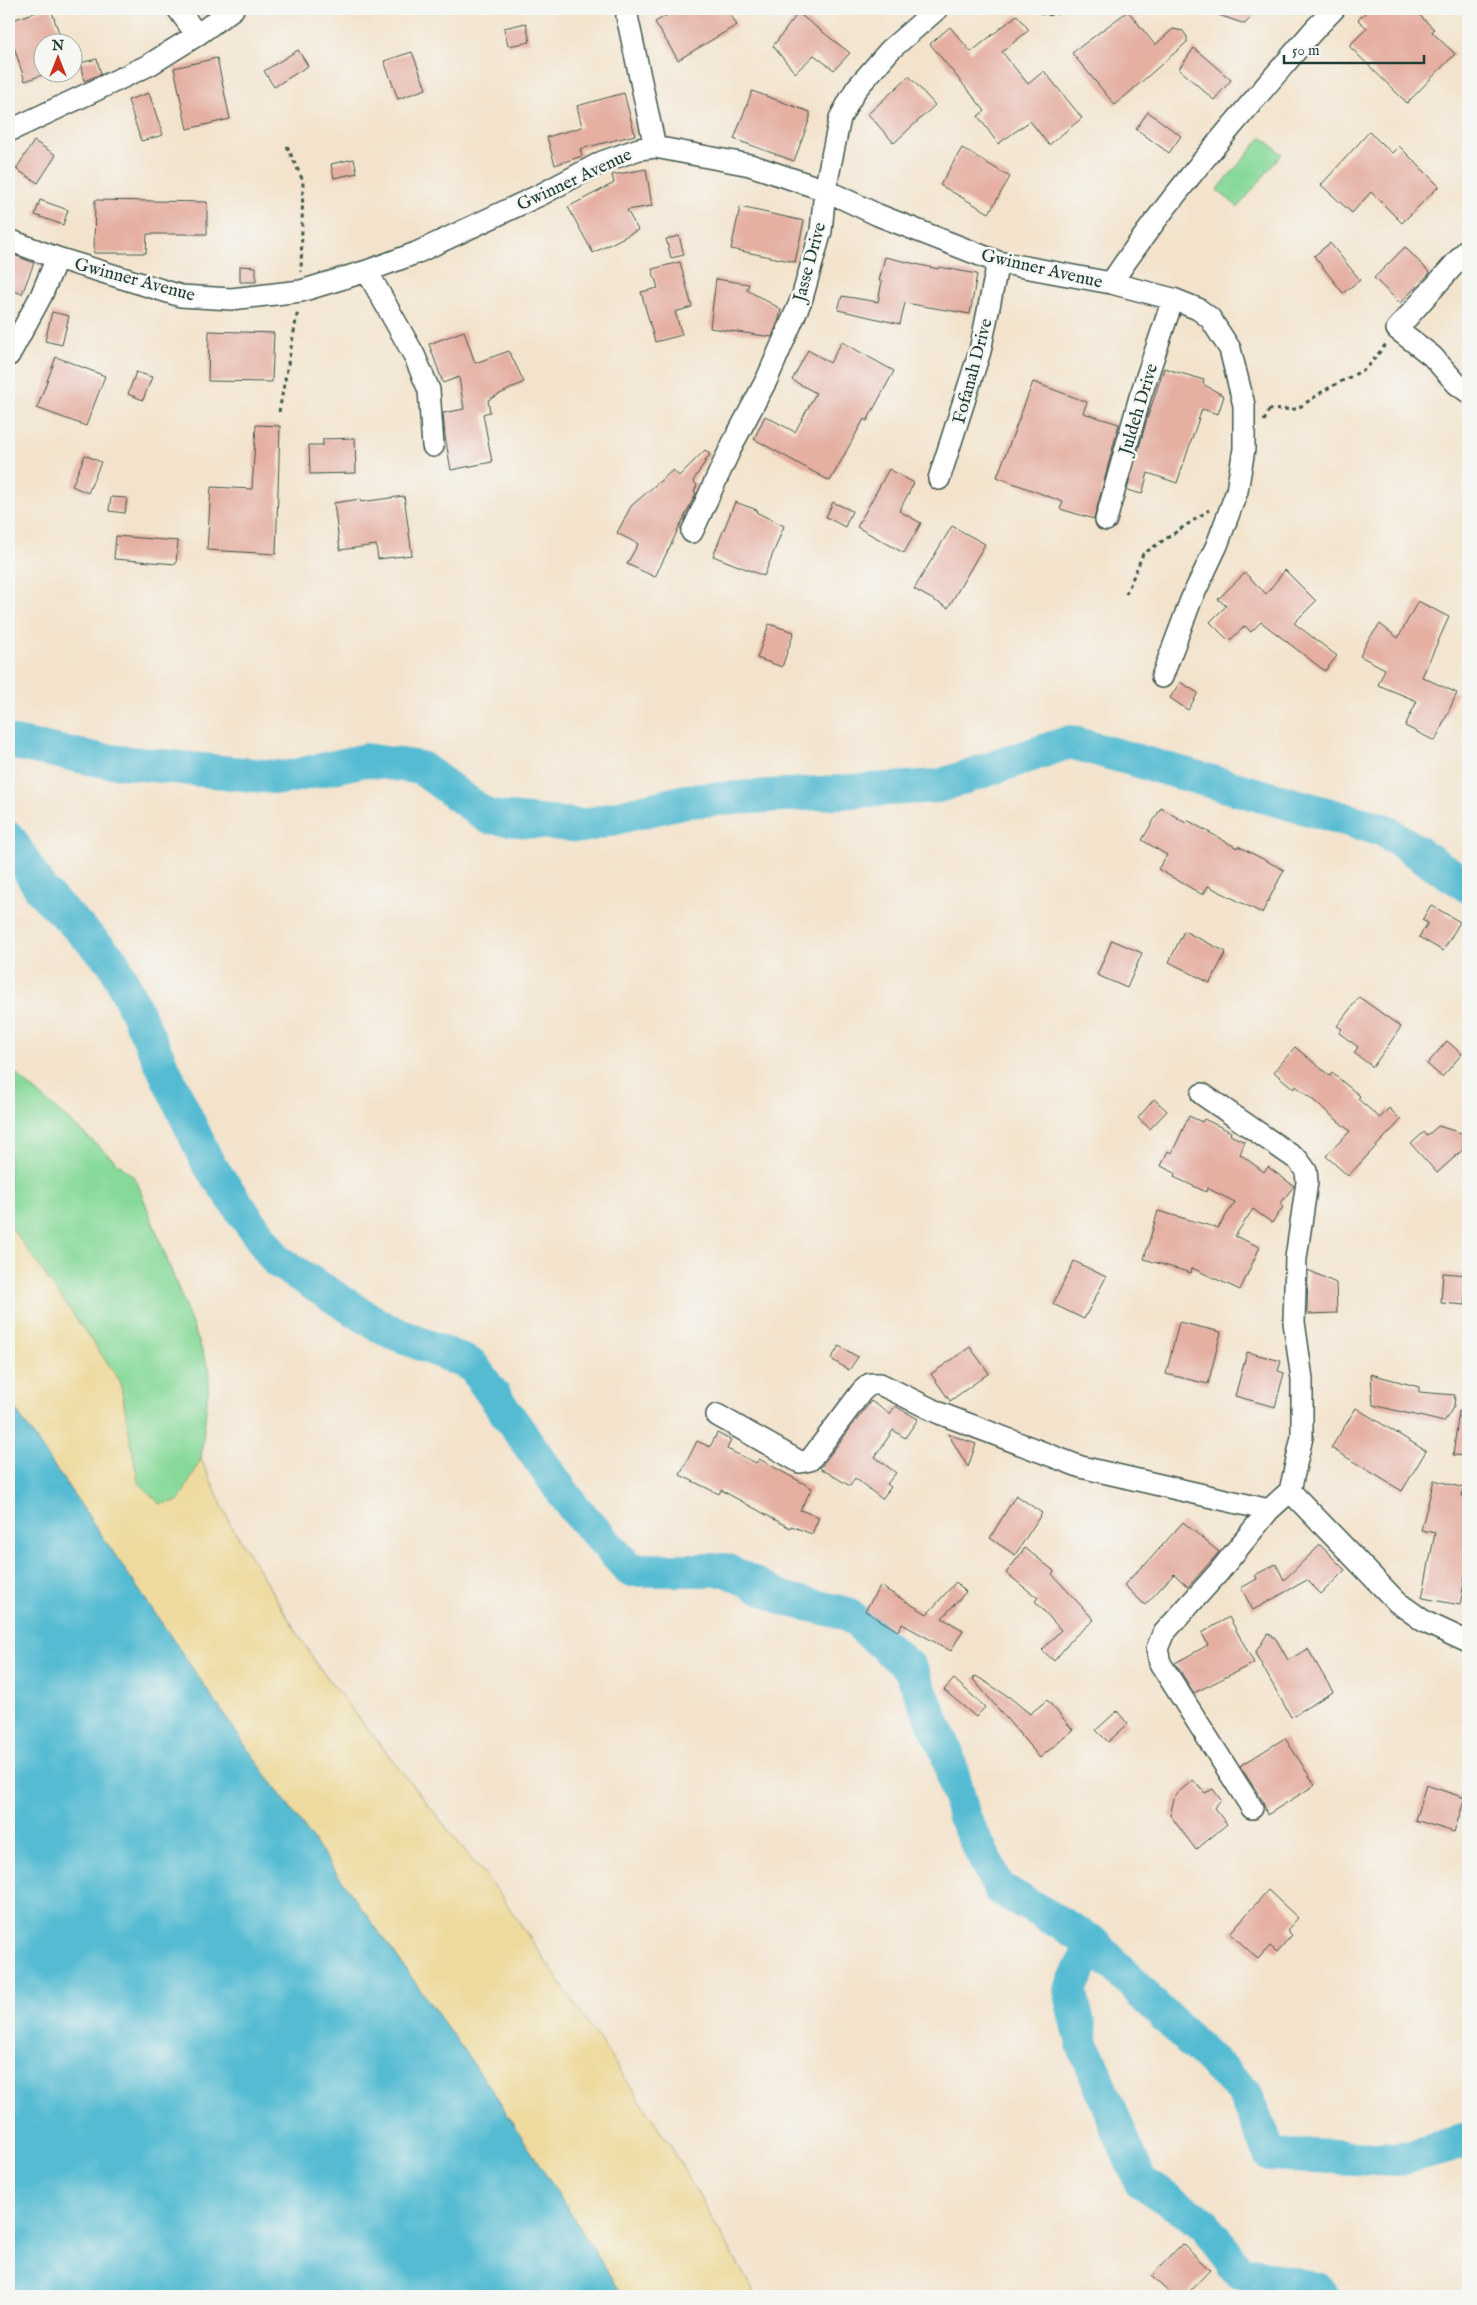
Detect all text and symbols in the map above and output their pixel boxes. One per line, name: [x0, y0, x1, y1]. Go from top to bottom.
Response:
north arrow: [32, 32, 82, 82]
scale bar: [1284, 32, 1424, 64]
text: N: [51, 37, 64, 55]
text: 50 m: [1292, 41, 1320, 60]
street label: Gwinner Avenue: [514, 144, 636, 217]
street label: Jasse Drive: [788, 220, 832, 307]
street label: Gwinner Avenue: [979, 244, 1105, 295]
street label: Gwinner Avenue: [72, 253, 197, 308]
street label: Fofanah Drive: [948, 316, 999, 427]
street label: Juldeh Drive: [1114, 361, 1164, 460]

